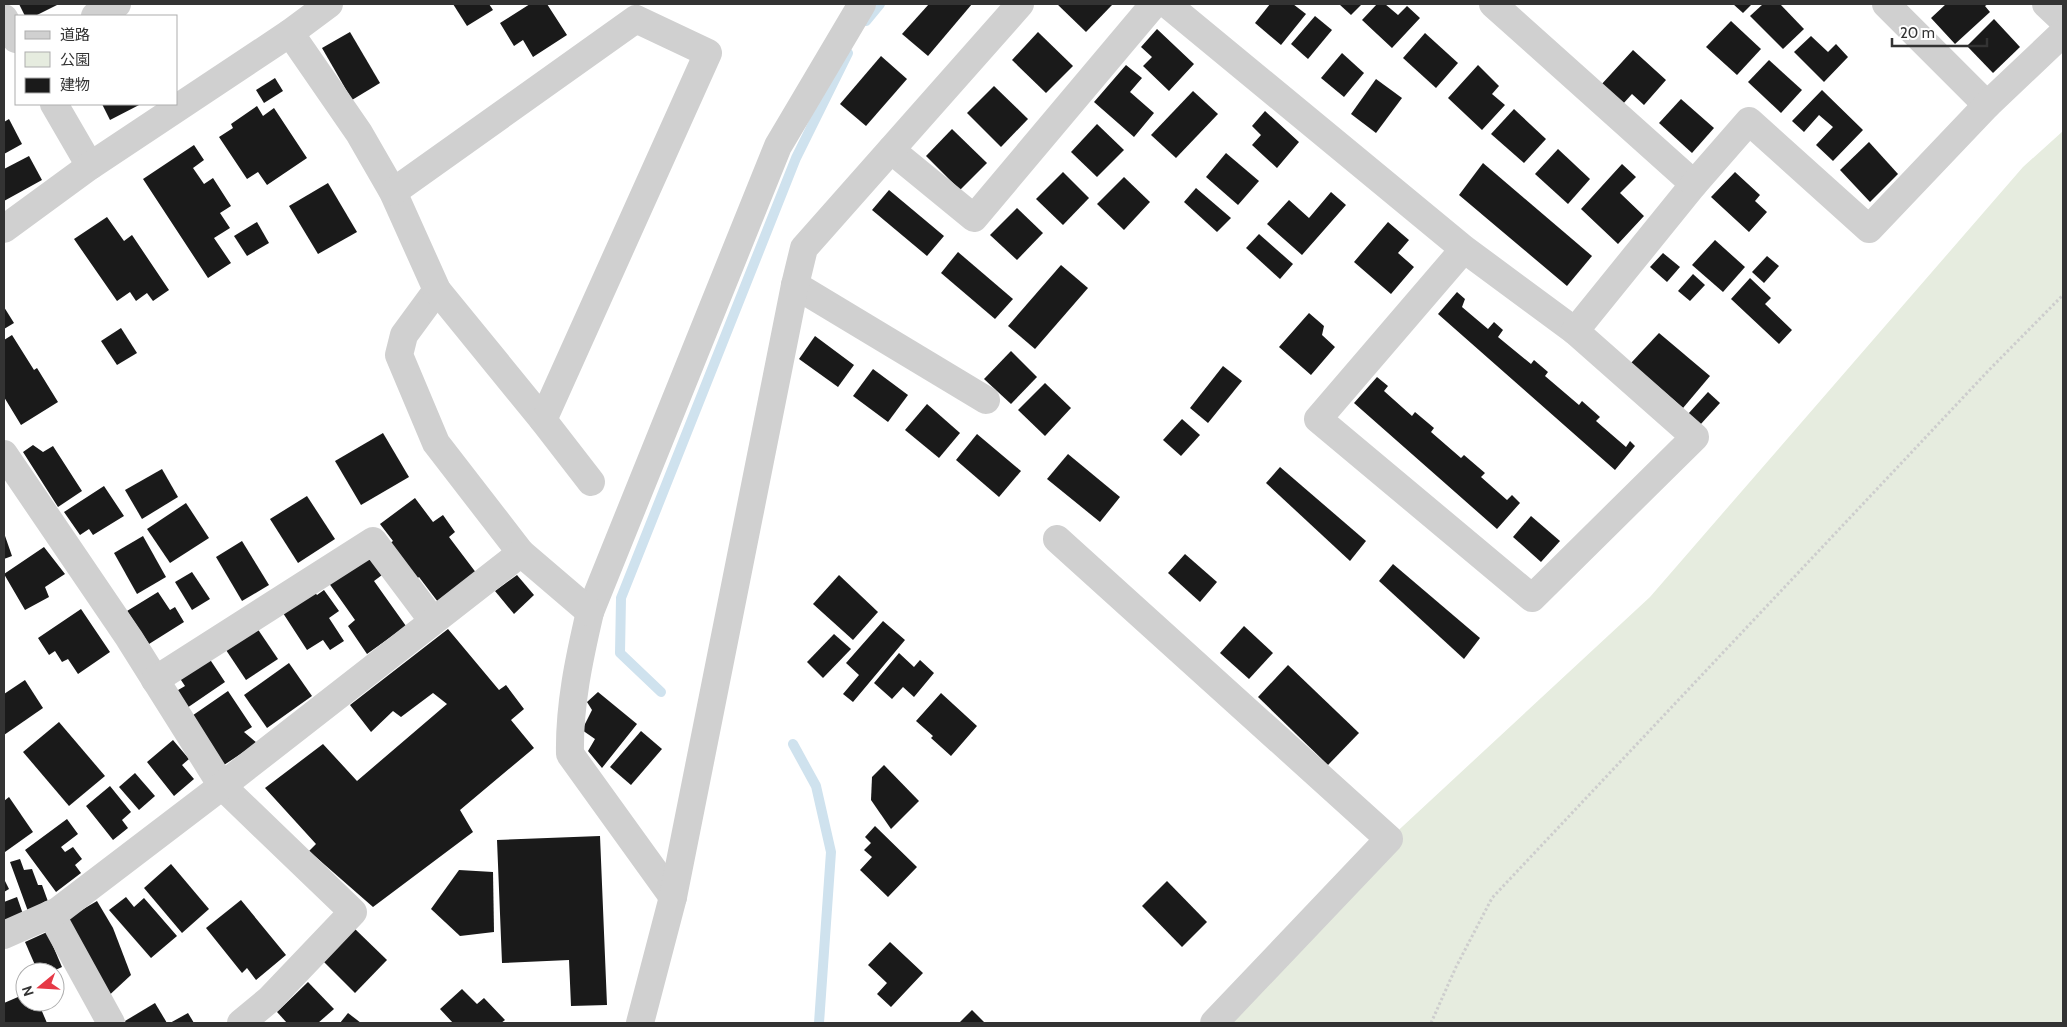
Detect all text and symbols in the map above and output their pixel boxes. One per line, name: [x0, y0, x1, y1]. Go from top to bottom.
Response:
legend: [15, 15, 178, 105]
scale bar: [1892, 15, 1987, 47]
text: 20 m: [1900, 24, 1935, 42]
text: 道路: [60, 26, 90, 44]
text: 公園: [60, 51, 90, 69]
text: 建物: [60, 76, 90, 94]
north arrow: [15, 962, 65, 1012]
text: N: [18, 984, 38, 999]

